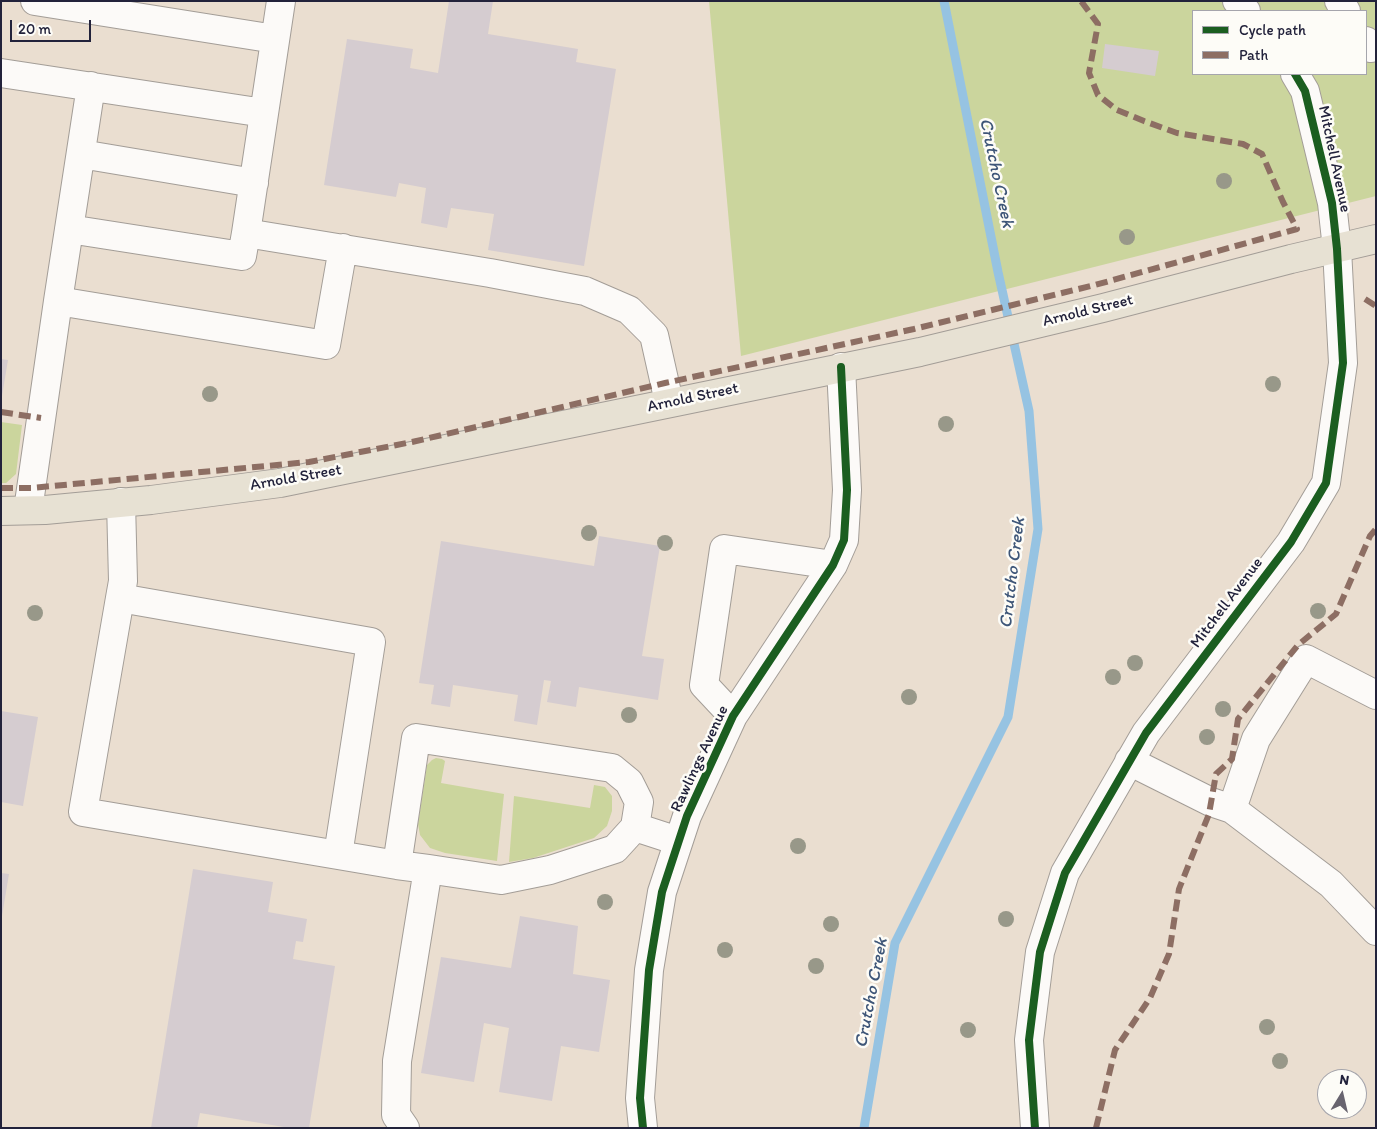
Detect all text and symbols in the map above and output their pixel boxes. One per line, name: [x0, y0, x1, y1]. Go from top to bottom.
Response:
scale bar: [12, 10, 94, 42]
legend: [1192, 10, 1367, 75]
text: 20 m: [18, 20, 51, 38]
text: Cycle path: [1239, 21, 1306, 39]
text: Path: [1239, 46, 1268, 64]
street label: Mitchell Avenue: [1313, 104, 1355, 214]
water label: Crutcho Creek: [974, 116, 1018, 230]
street label: Arnold Street: [1041, 290, 1135, 332]
street label: Arnold Street: [646, 379, 740, 417]
street label: Arnold Street: [249, 461, 343, 495]
water label: Crutcho Creek: [995, 516, 1031, 630]
street label: Mitchell Avenue: [1187, 554, 1267, 652]
street label: Rawlings Avenue: [667, 703, 733, 815]
water label: Crutcho Creek: [851, 936, 893, 1050]
north arrow: [1317, 1069, 1367, 1119]
text: N: [1338, 1071, 1350, 1089]

